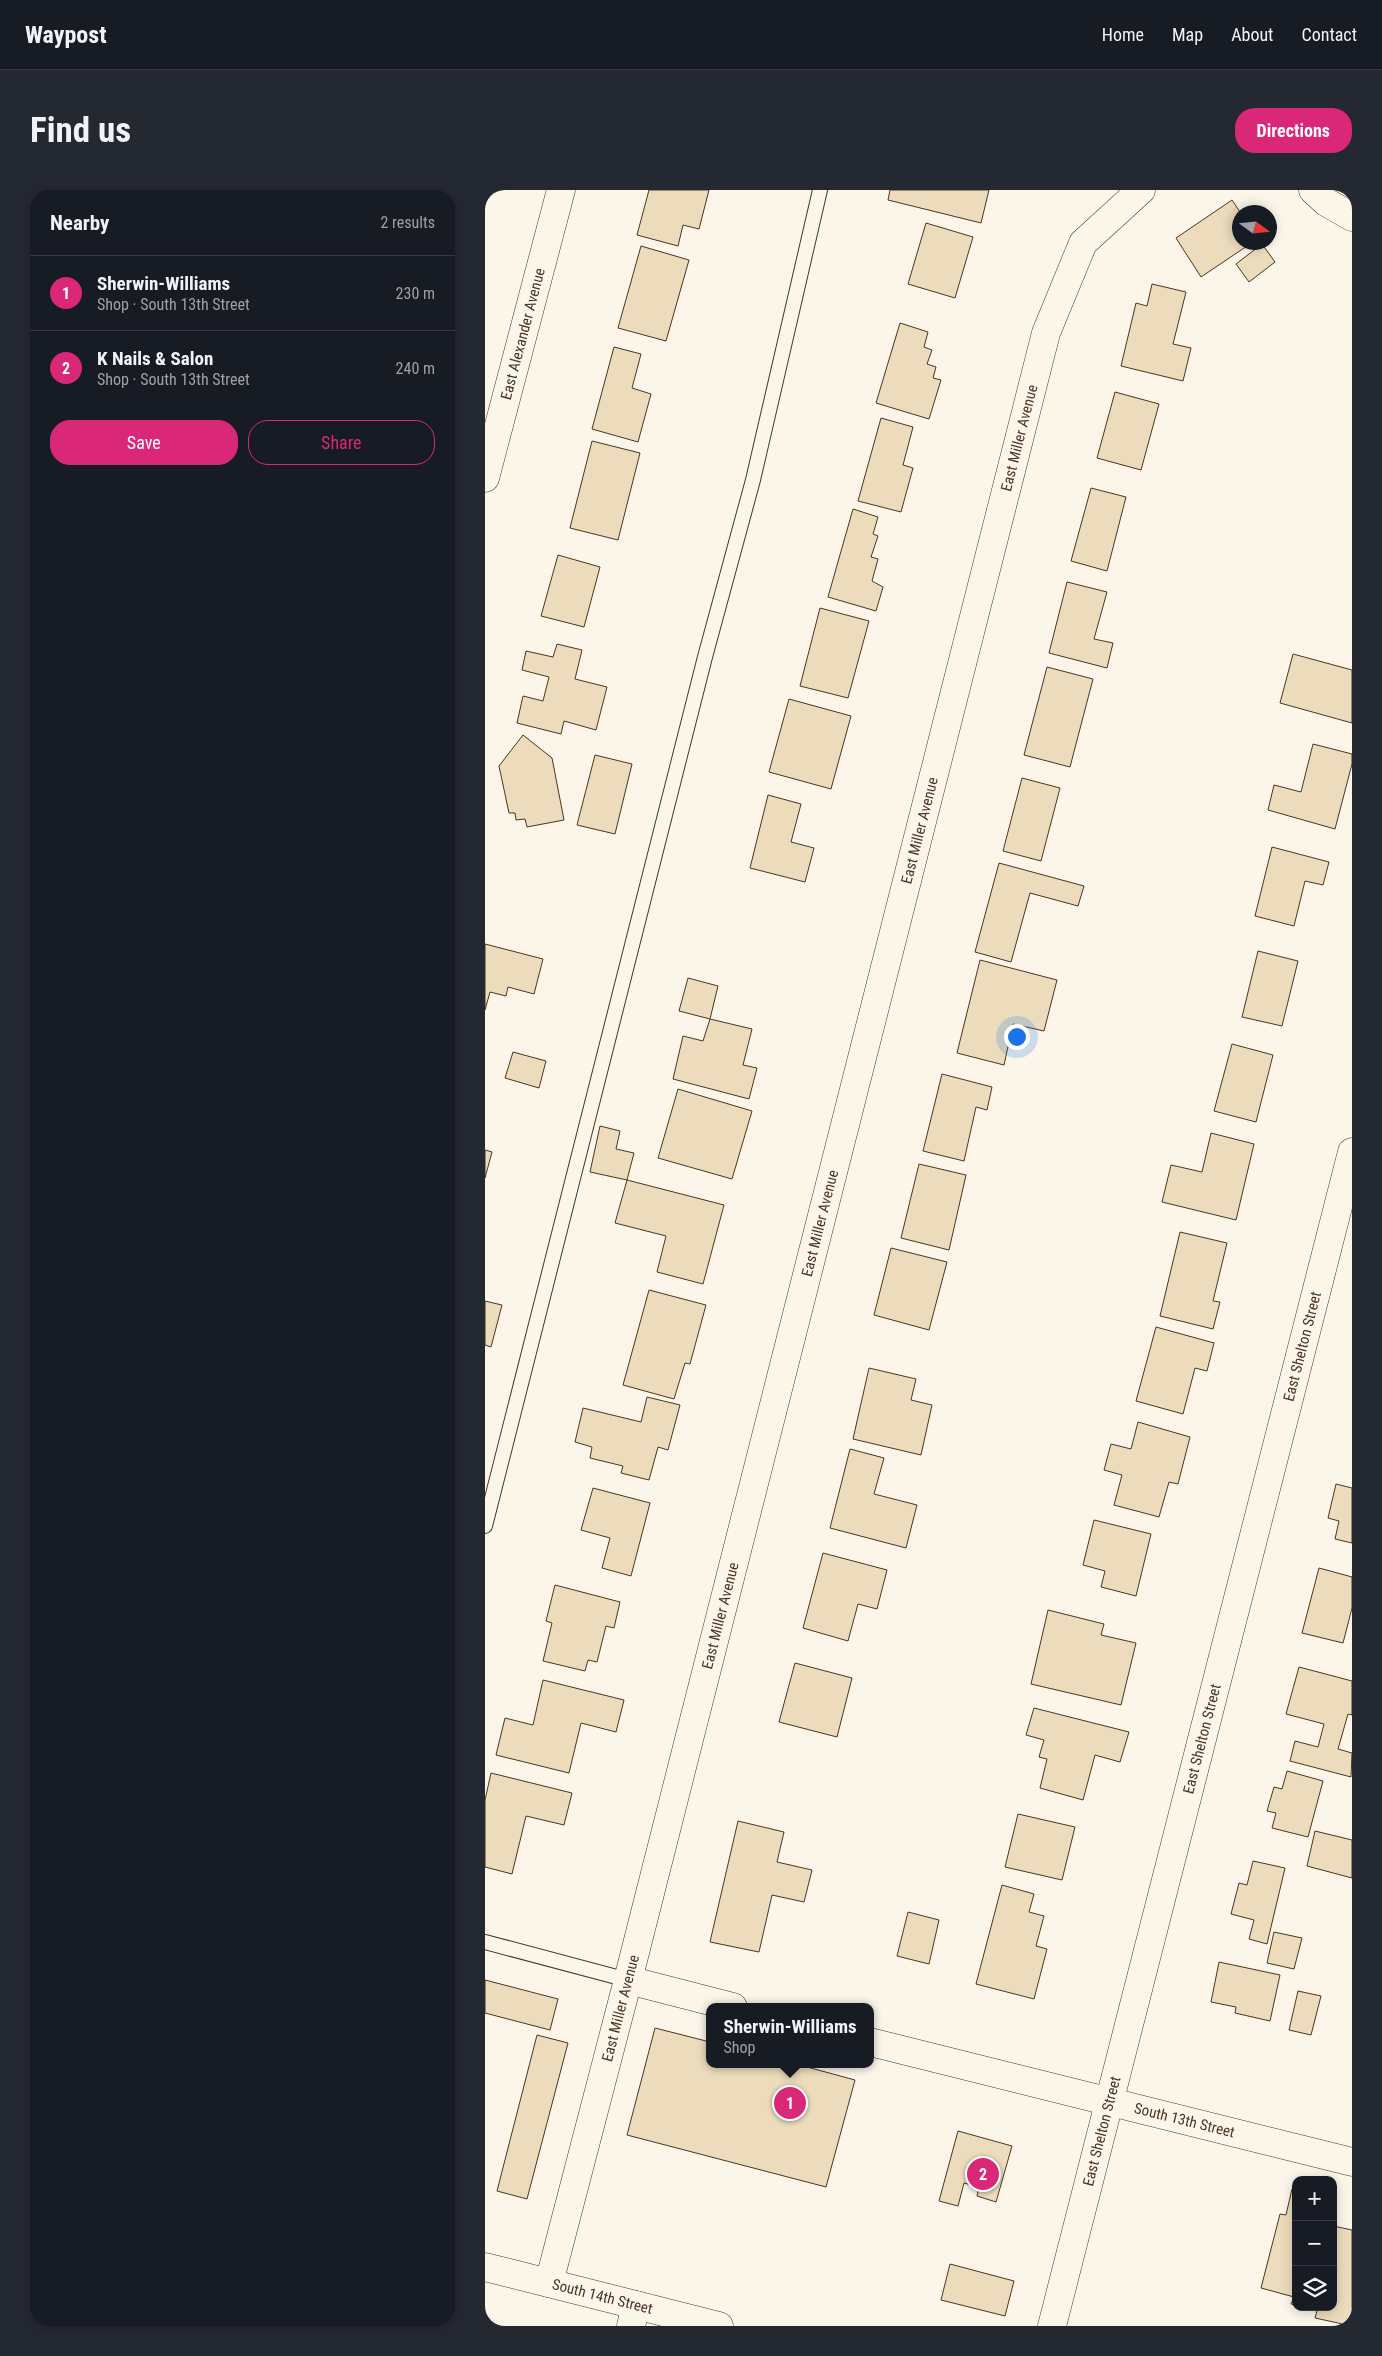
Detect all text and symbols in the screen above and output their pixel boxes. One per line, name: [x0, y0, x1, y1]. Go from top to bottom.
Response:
text: Waypost: [25, 21, 107, 49]
text: Home: [1102, 24, 1144, 45]
text: Map: [1172, 24, 1203, 45]
text: About: [1231, 24, 1273, 45]
text: Contact: [1301, 24, 1357, 45]
button: Directions: [1235, 108, 1352, 153]
text: Find us: [30, 110, 131, 151]
north arrow: [1232, 205, 1277, 250]
text: Nearby: [50, 211, 109, 235]
text: 2 results: [380, 213, 435, 232]
street label: East Alexander Avenue: [497, 266, 549, 402]
text: Sherwin-Williams: [97, 272, 230, 295]
text: 1: [62, 284, 70, 303]
text: 230 m: [396, 284, 435, 303]
text: Shop · South 13th Street: [97, 295, 250, 314]
text: K Nails & Salon: [97, 347, 213, 370]
text: 2: [62, 359, 70, 378]
text: 240 m: [396, 359, 435, 378]
text: Shop · South 13th Street: [97, 370, 250, 389]
street label: East Miller Avenue: [997, 383, 1042, 493]
button: Save: [50, 420, 238, 465]
button: Share: [248, 420, 435, 465]
street label: East Miller Avenue: [898, 775, 942, 886]
your location: [1004, 1024, 1030, 1050]
street label: East Miller Avenue: [798, 1168, 842, 1278]
street label: East Shelton Street: [1280, 1290, 1325, 1403]
street label: East Miller Avenue: [698, 1560, 743, 1671]
street label: East Shelton Street: [1179, 1682, 1225, 1796]
street label: East Miller Avenue: [598, 1953, 643, 2063]
popup: [706, 2003, 874, 2068]
text: Sherwin-Williams: [723, 2015, 857, 2038]
text: Shop: [723, 2038, 755, 2057]
street label: East Shelton Street: [1079, 2074, 1124, 2188]
pin: 1: [774, 2084, 806, 2122]
street label: South 13th Street: [1132, 2099, 1236, 2141]
pin: 2: [967, 2155, 999, 2193]
map controls: [1292, 2176, 1337, 2311]
button: +: [1292, 2176, 1337, 2221]
button: −: [1292, 2221, 1337, 2266]
button: layers: [1292, 2266, 1337, 2311]
street label: South 14th Street: [550, 2275, 654, 2318]

